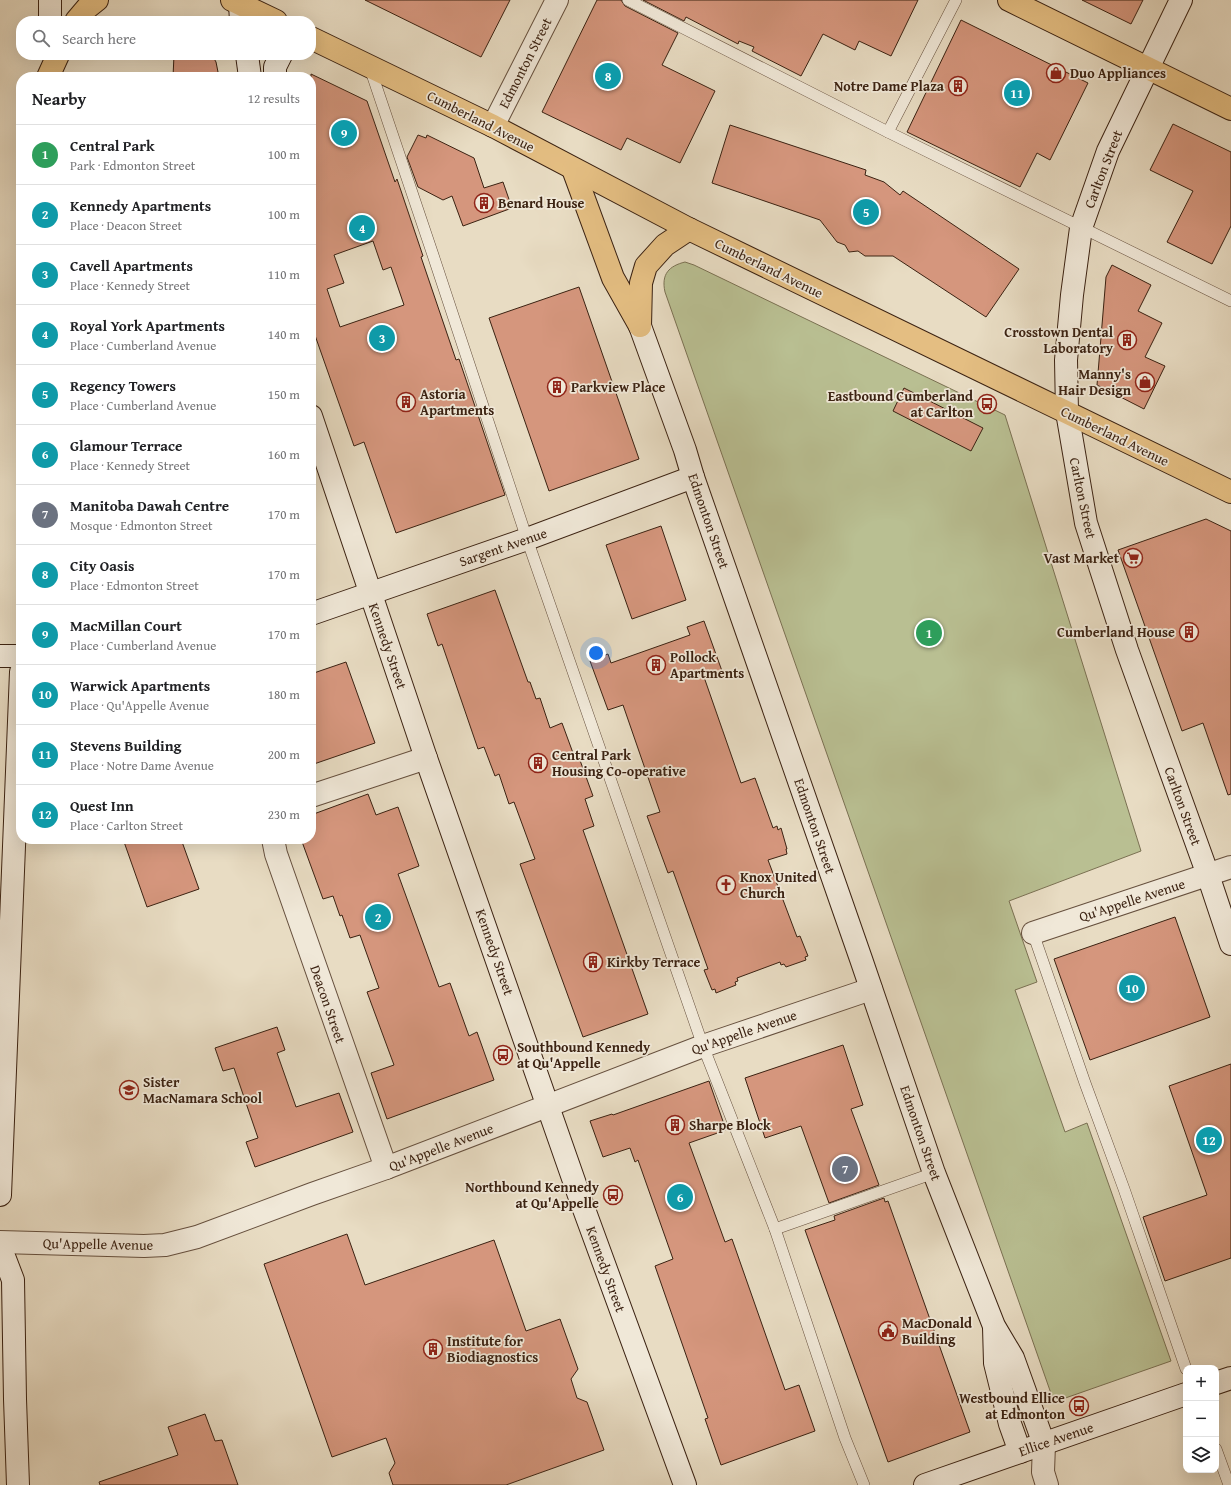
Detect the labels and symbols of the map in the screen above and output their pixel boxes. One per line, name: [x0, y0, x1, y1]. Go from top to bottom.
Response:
street label: Edmonton Street: [494, 14, 557, 112]
pin: 8: [595, 61, 621, 91]
shop icon: Duo Appliances: [1045, 62, 1067, 84]
place label: Duo Appliances: [1070, 63, 1166, 83]
building icon: Notre Dame Plaza: [947, 75, 969, 97]
place label: Notre Dame Plaza: [834, 76, 945, 96]
pin: 11: [1004, 78, 1030, 108]
street label: Cumberland Avenue: [424, 85, 539, 157]
pin: 9: [331, 118, 357, 148]
street label: Carlton Street: [1079, 127, 1127, 211]
building icon: Benard House: [473, 192, 495, 214]
place label: Benard House: [498, 193, 585, 213]
pin: 5: [853, 197, 879, 227]
pin: 4: [349, 213, 375, 243]
street label: Cumberland Avenue: [712, 233, 827, 303]
place label: Crosstown Dental Laboratory: [1004, 322, 1114, 358]
pin: 3: [369, 323, 395, 353]
building icon: Crosstown Dental Laboratory: [1116, 329, 1138, 351]
place label: Manny's Hair Design: [1058, 364, 1132, 400]
shop icon: Manny's Hair Design: [1134, 371, 1156, 393]
building icon: Parkview Place: [546, 376, 568, 398]
place label: Parkview Place: [571, 377, 665, 397]
place label: Astoria Apartments: [420, 384, 494, 420]
place label: Eastbound Cumberland at Carlton: [828, 386, 974, 422]
building icon: Astoria Apartments: [395, 391, 417, 413]
bus stop icon: Eastbound Cumberland at Carlton: [976, 393, 998, 415]
street label: Cumberland Avenue: [1058, 401, 1173, 471]
street label: Carlton Street: [1065, 456, 1101, 540]
street label: Edmonton Street: [683, 471, 735, 571]
street label: Sargent Avenue: [456, 522, 550, 571]
supermarket icon: Vast Market: [1122, 547, 1144, 569]
place label: Vast Market: [1043, 548, 1120, 568]
street label: Kennedy Street: [364, 600, 412, 692]
pin: 1: [916, 618, 942, 648]
building icon: Cumberland House: [1178, 621, 1200, 643]
place label: Cumberland House: [1057, 622, 1175, 642]
your location: [586, 643, 606, 663]
place label: Pollock Apartments: [670, 647, 744, 683]
building icon: Pollock Apartments: [645, 654, 667, 676]
place label: Central Park Housing Co-operative: [552, 745, 686, 781]
building icon: Central Park Housing Co-operative: [527, 752, 549, 774]
street label: Carlton Street: [1160, 764, 1207, 848]
street label: Edmonton Street: [789, 776, 841, 876]
place label: Knox United Church: [740, 867, 817, 903]
street label: Qu'Appelle Avenue: [1076, 873, 1188, 927]
church icon: Knox United Church: [715, 874, 737, 896]
pin: 2: [365, 902, 391, 932]
street label: Kennedy Street: [471, 906, 519, 998]
building icon: Kirkby Terrace: [582, 951, 604, 973]
place label: Kirkby Terrace: [607, 952, 700, 972]
street label: Deacon Street: [305, 962, 351, 1046]
pin: 10: [1119, 973, 1145, 1003]
street label: Qu'Appelle Avenue: [689, 1004, 800, 1059]
place label: Southbound Kennedy at Qu'Appelle: [517, 1037, 651, 1073]
bus stop icon: Southbound Kennedy at Qu'Appelle: [492, 1044, 514, 1066]
place label: Sister MacNamara School: [143, 1072, 263, 1108]
school or university icon: Sister MacNamara School: [118, 1079, 140, 1101]
street label: Edmonton Street: [895, 1083, 947, 1183]
building icon: Sharpe Block: [664, 1114, 686, 1136]
place label: Sharpe Block: [689, 1115, 772, 1135]
street label: Qu'Appelle Avenue: [386, 1118, 497, 1176]
pin: 12: [1196, 1125, 1222, 1155]
pin: 7: [832, 1154, 858, 1184]
place label: Northbound Kennedy at Qu'Appelle: [465, 1177, 600, 1213]
pin: 6: [667, 1182, 693, 1212]
bus stop icon: Northbound Kennedy at Qu'Appelle: [602, 1184, 624, 1206]
street label: Kennedy Street: [581, 1223, 631, 1315]
street label: Qu'Appelle Avenue: [43, 1233, 154, 1255]
place label: MacDonald Building: [902, 1313, 972, 1349]
public building icon: MacDonald Building: [877, 1320, 899, 1342]
place label: Institute for Biodiagnostics: [447, 1331, 538, 1367]
building icon: Institute for Biodiagnostics: [422, 1338, 444, 1360]
place label: Westbound Ellice at Edmonton: [959, 1388, 1066, 1424]
bus stop icon: Westbound Ellice at Edmonton: [1068, 1395, 1090, 1417]
street label: Ellice Avenue: [1016, 1417, 1096, 1461]

